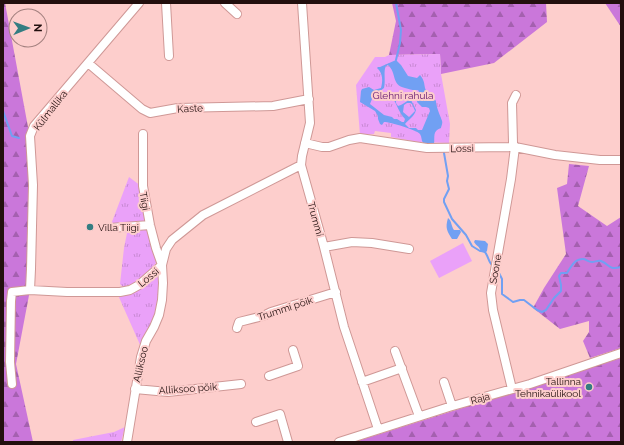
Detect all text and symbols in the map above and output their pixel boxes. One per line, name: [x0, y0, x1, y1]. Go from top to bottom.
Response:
north arrow: [8, 8, 48, 48]
text: N: [31, 24, 44, 32]
street label: Külmallika: [31, 88, 69, 133]
park label: Glehni rahula: [372, 90, 434, 101]
street label: Kaste: [177, 102, 203, 115]
street label: Lossi: [450, 143, 474, 154]
street label: Tiigi: [137, 191, 152, 211]
street label: Trummi: [306, 201, 325, 238]
marker: Villa Tiigi: [85, 222, 95, 232]
place label: Villa Tiigi: [98, 222, 139, 233]
street label: Soone: [487, 253, 504, 285]
street label: Lossi: [136, 266, 161, 289]
street label: Trummi põik: [256, 294, 315, 323]
street label: Alliksoo: [131, 345, 150, 383]
place label: Tallinna Tehnikaülikool: [515, 376, 581, 399]
street label: Alliksoo põik: [158, 381, 218, 396]
marker: Tallinna Tehnikaülikool: [584, 382, 594, 392]
street label: Raja: [469, 390, 491, 406]

